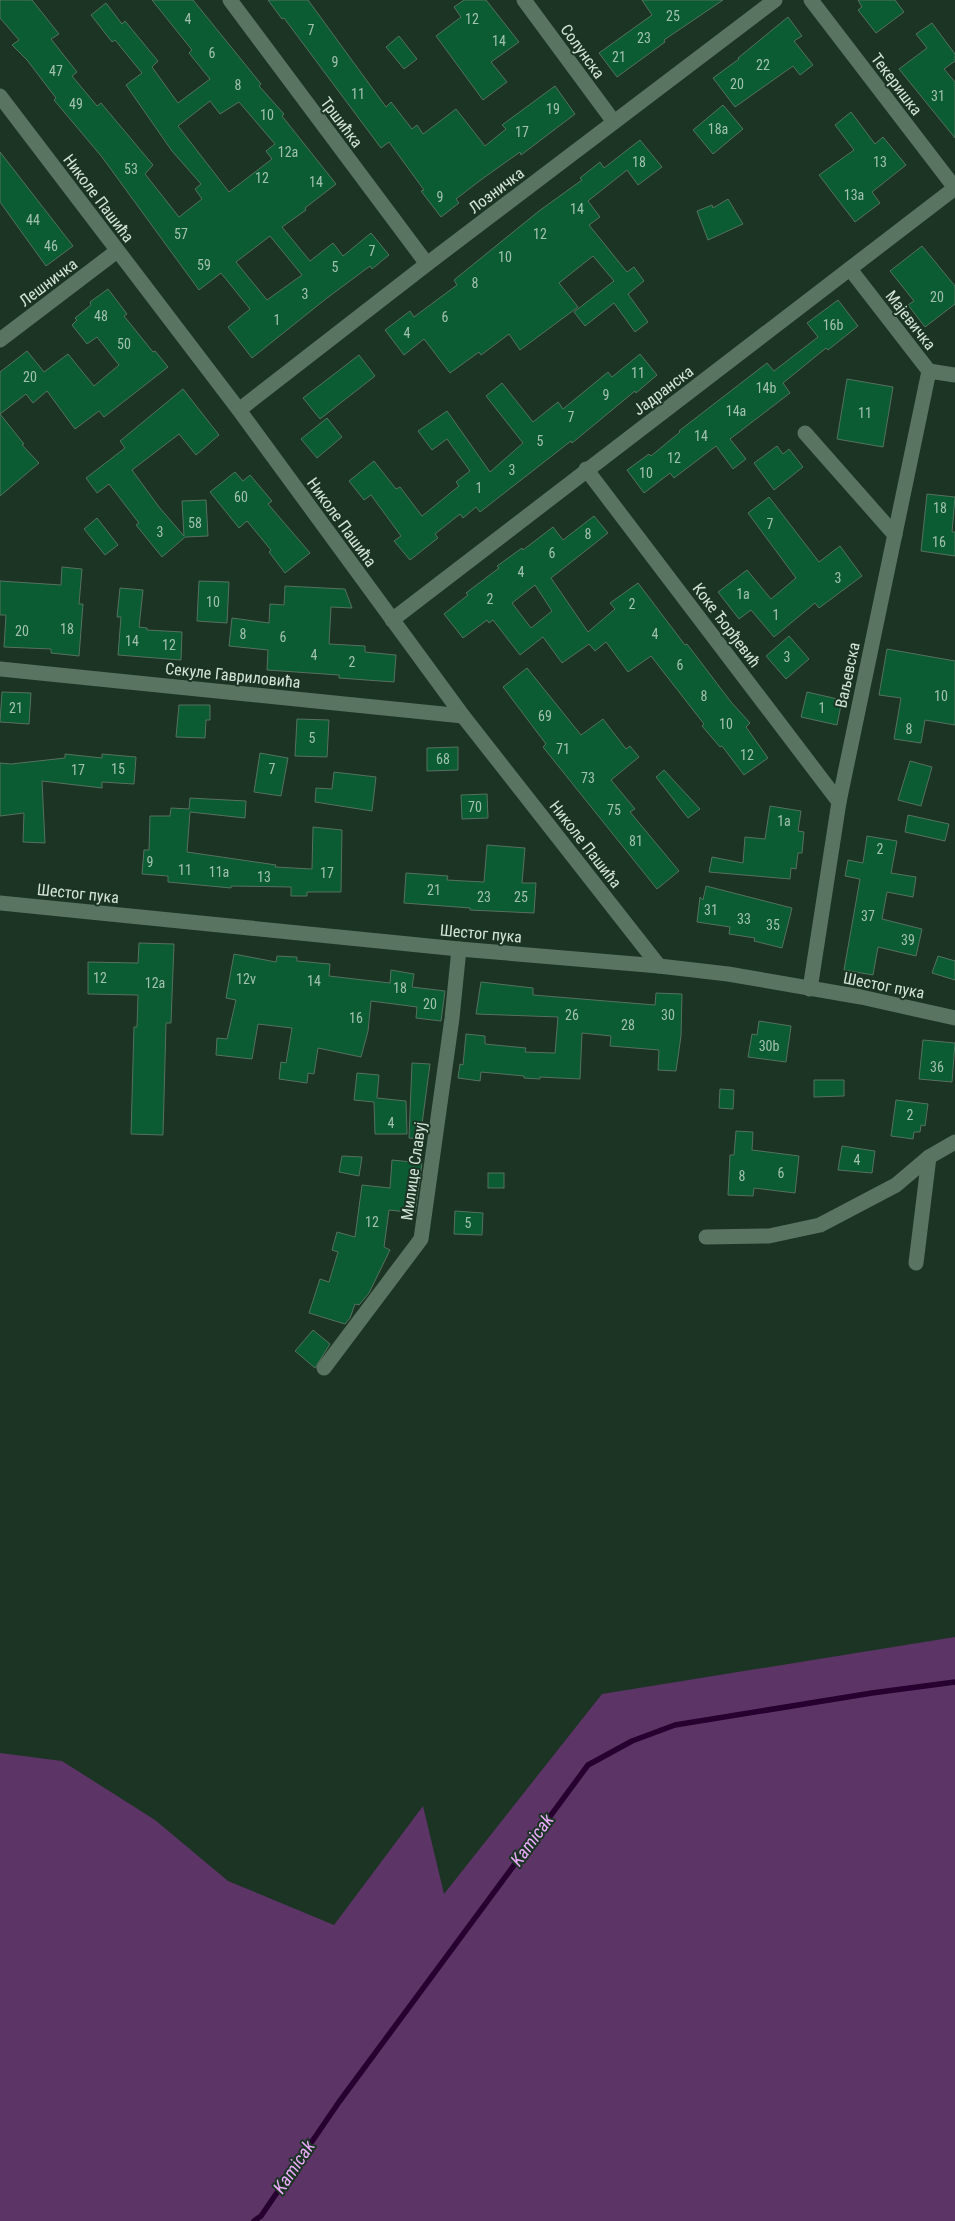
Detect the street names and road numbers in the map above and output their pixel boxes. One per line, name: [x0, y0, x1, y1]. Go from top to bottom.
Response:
street label: Солунска: [556, 20, 609, 82]
street label: Текеришка: [867, 50, 926, 119]
street label: Тршићка: [317, 93, 367, 151]
street label: Николе Пашића: [59, 150, 138, 246]
street label: Лозничка: [465, 163, 528, 217]
street label: Лешничка: [15, 254, 81, 310]
street label: Мајевичка: [882, 287, 940, 354]
street label: Јадранска: [629, 362, 697, 419]
street label: Николе Пашића: [303, 474, 380, 571]
street label: Коке Ђорђевић: [689, 579, 765, 671]
street label: Ваљевска: [831, 641, 864, 710]
street label: Секуле Гавриловића: [164, 659, 302, 692]
street label: Николе Пашића: [546, 797, 626, 892]
street label: Шестог пука: [36, 880, 120, 907]
street label: Шестог пука: [439, 920, 523, 947]
street label: Шестог пука: [842, 968, 926, 1003]
street label: Милице Славуј: [397, 1121, 430, 1222]

